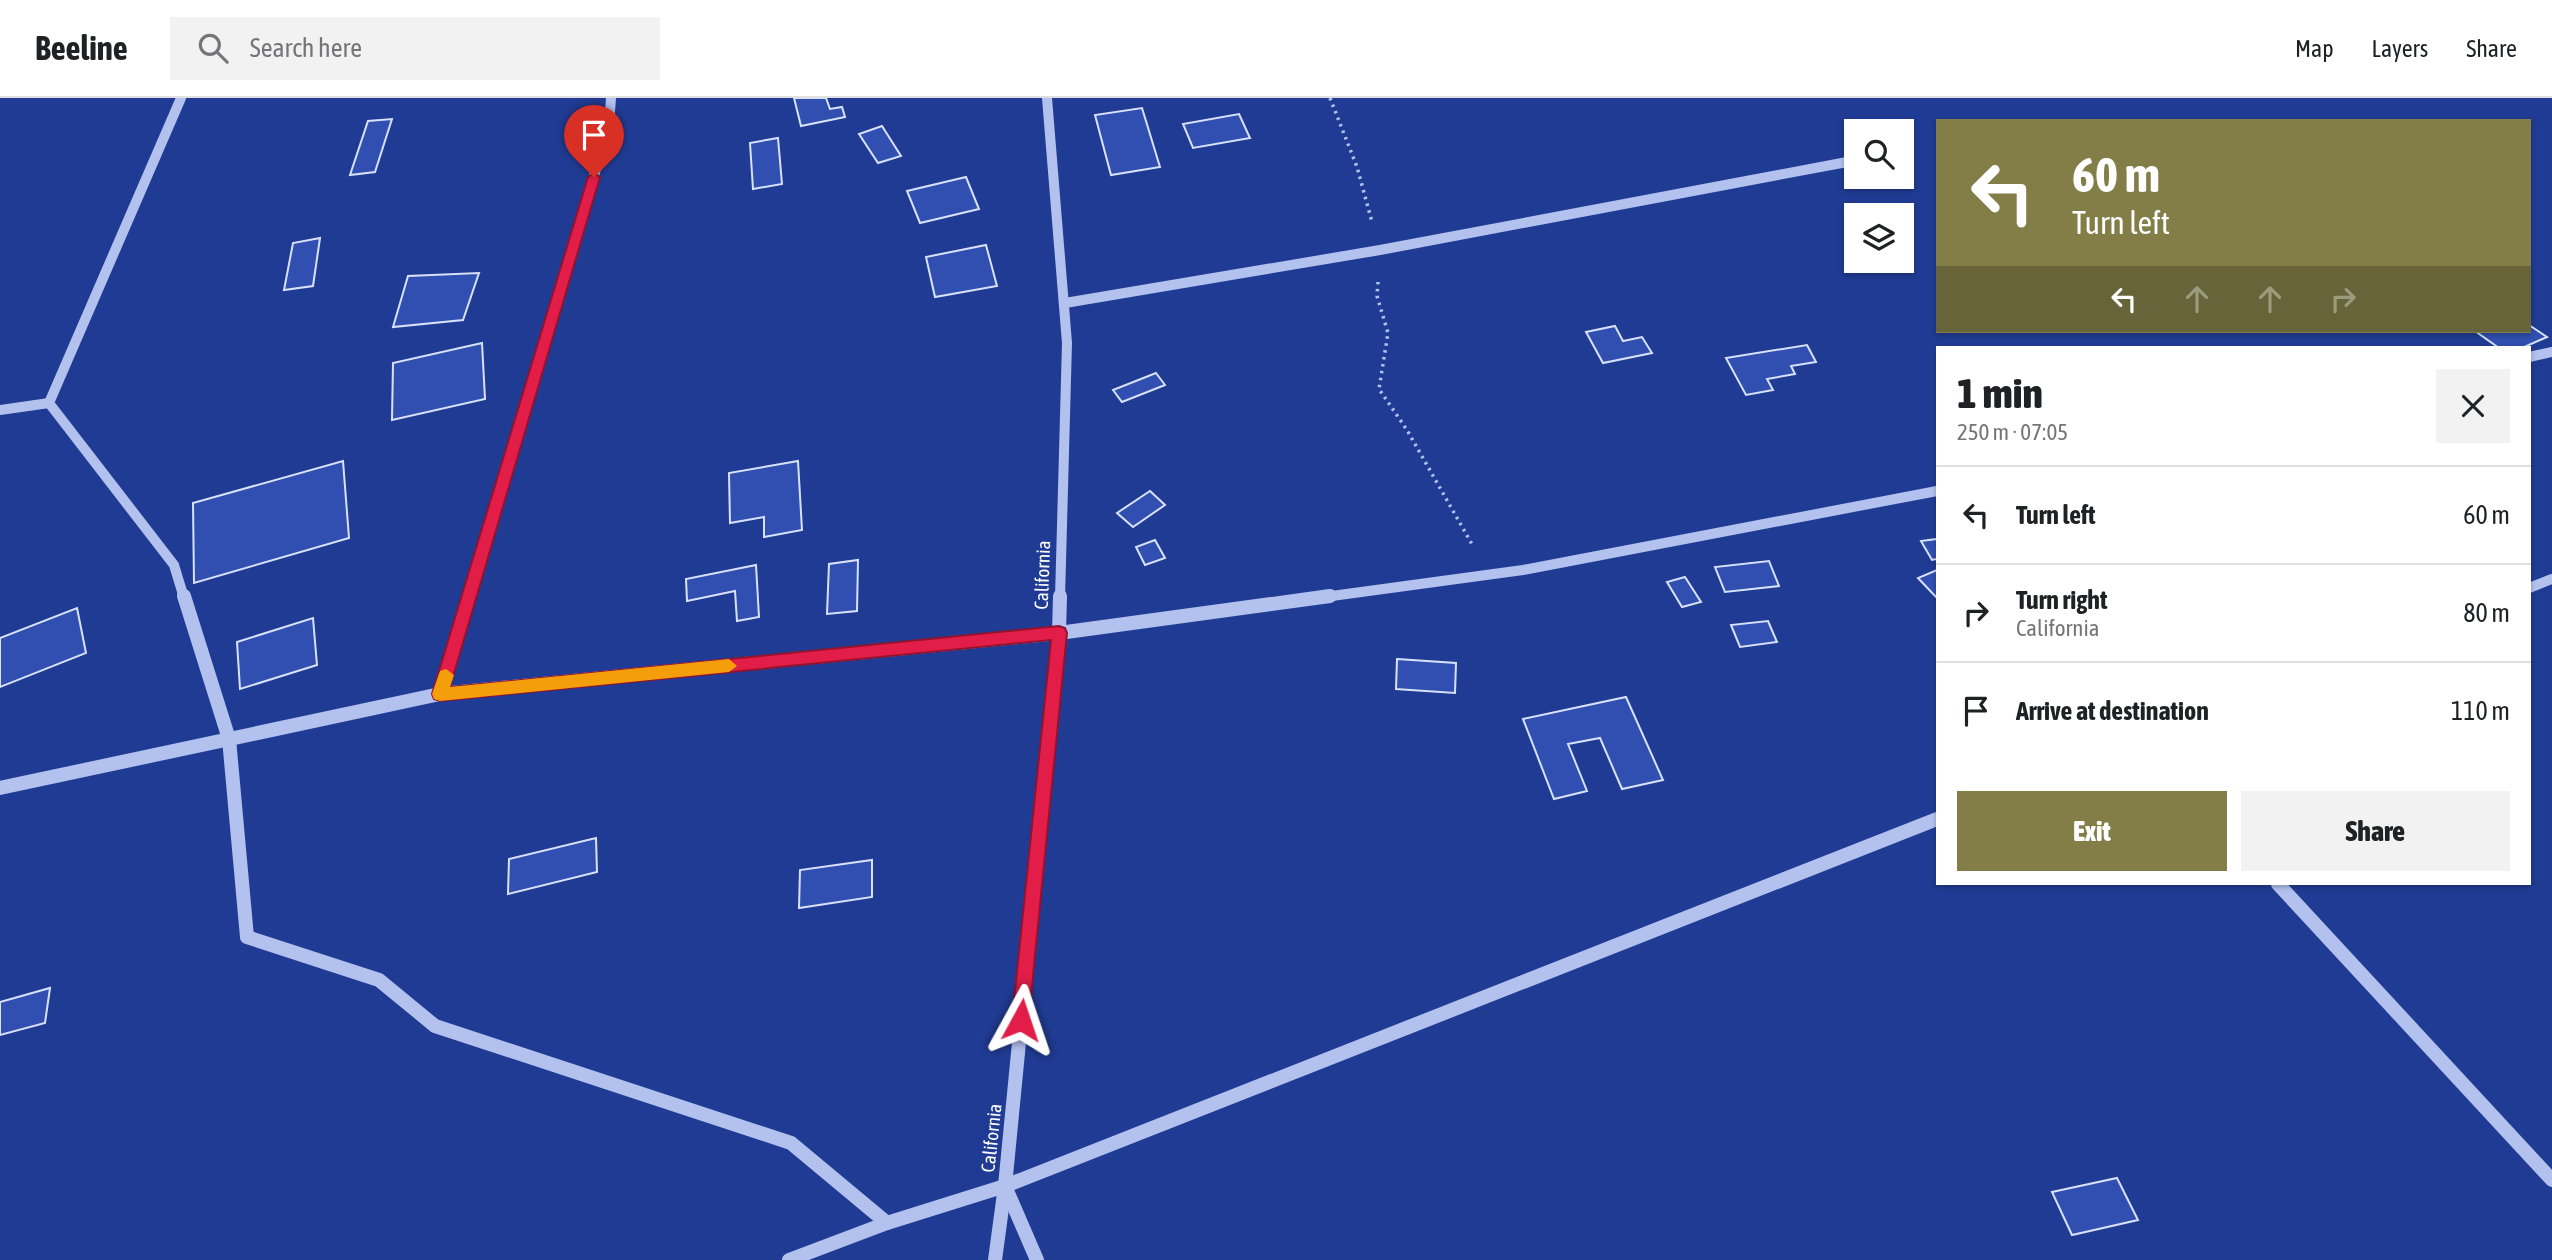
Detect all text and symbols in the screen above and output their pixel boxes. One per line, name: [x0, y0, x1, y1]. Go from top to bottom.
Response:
search box: [170, 17, 660, 80]
text: Beeline: [35, 29, 128, 67]
icon: search: [194, 29, 232, 67]
text: Search here: [250, 33, 362, 63]
text: Map: [2295, 35, 2334, 62]
text: Layers: [2372, 35, 2428, 62]
text: Share: [2466, 35, 2517, 62]
pin: [564, 105, 624, 177]
icon: arrive: [575, 116, 613, 154]
map controls: [1844, 119, 1914, 273]
button: search: [1844, 119, 1914, 189]
text: 60 m: [2072, 146, 2160, 202]
icon: left: [1957, 147, 2048, 238]
button: layers: [1844, 203, 1914, 273]
text: Turn left: [2072, 204, 2170, 241]
icon: left: [2105, 280, 2143, 318]
icon: ahead: [2178, 280, 2216, 318]
icon: ahead: [2251, 280, 2289, 318]
icon: right: [2324, 280, 2362, 318]
text: 1 min: [1957, 369, 2043, 417]
button: close: [2436, 369, 2510, 443]
text: 250 m · 07:05: [1957, 419, 2068, 445]
icon: left: [1957, 496, 1995, 534]
text: Turn left: [2016, 500, 2096, 530]
text: 60 m: [2463, 500, 2510, 530]
street label: California: [1030, 540, 1054, 610]
text: Turn right: [2016, 585, 2107, 615]
icon: right: [1957, 594, 1995, 632]
text: 80 m: [2463, 598, 2510, 628]
text: California: [2016, 615, 2100, 641]
icon: arrive: [1957, 692, 1995, 730]
text: Arrive at destination: [2016, 696, 2209, 726]
text: 110 m: [2451, 696, 2510, 726]
button: Exit: [1957, 791, 2227, 871]
button: Share: [2241, 791, 2510, 871]
position arrow: [984, 983, 1058, 1057]
street label: California: [976, 1103, 1006, 1173]

